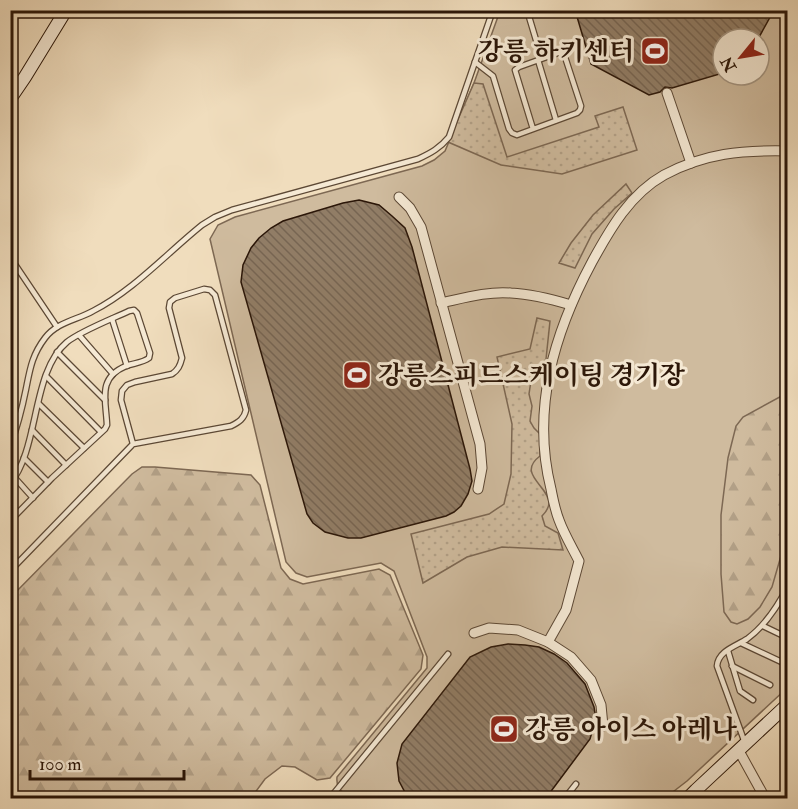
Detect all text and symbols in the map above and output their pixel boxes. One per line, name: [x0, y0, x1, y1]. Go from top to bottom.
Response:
north arrow: [711, 27, 771, 87]
sports icon: 강릉 하키센터: [639, 35, 671, 67]
place label: 강릉 하키센터: [478, 36, 634, 68]
text: N: [716, 52, 742, 76]
sports icon: 강릉스피드스케이팅 경기장: [341, 359, 373, 391]
place label: 강릉스피드스케이팅 경기장: [378, 360, 686, 392]
sports icon: 강릉 아이스 아레나: [488, 713, 520, 745]
place label: 강릉 아이스 아레나: [525, 714, 738, 746]
scale bar: [30, 743, 184, 781]
text: 100 m: [39, 753, 82, 776]

